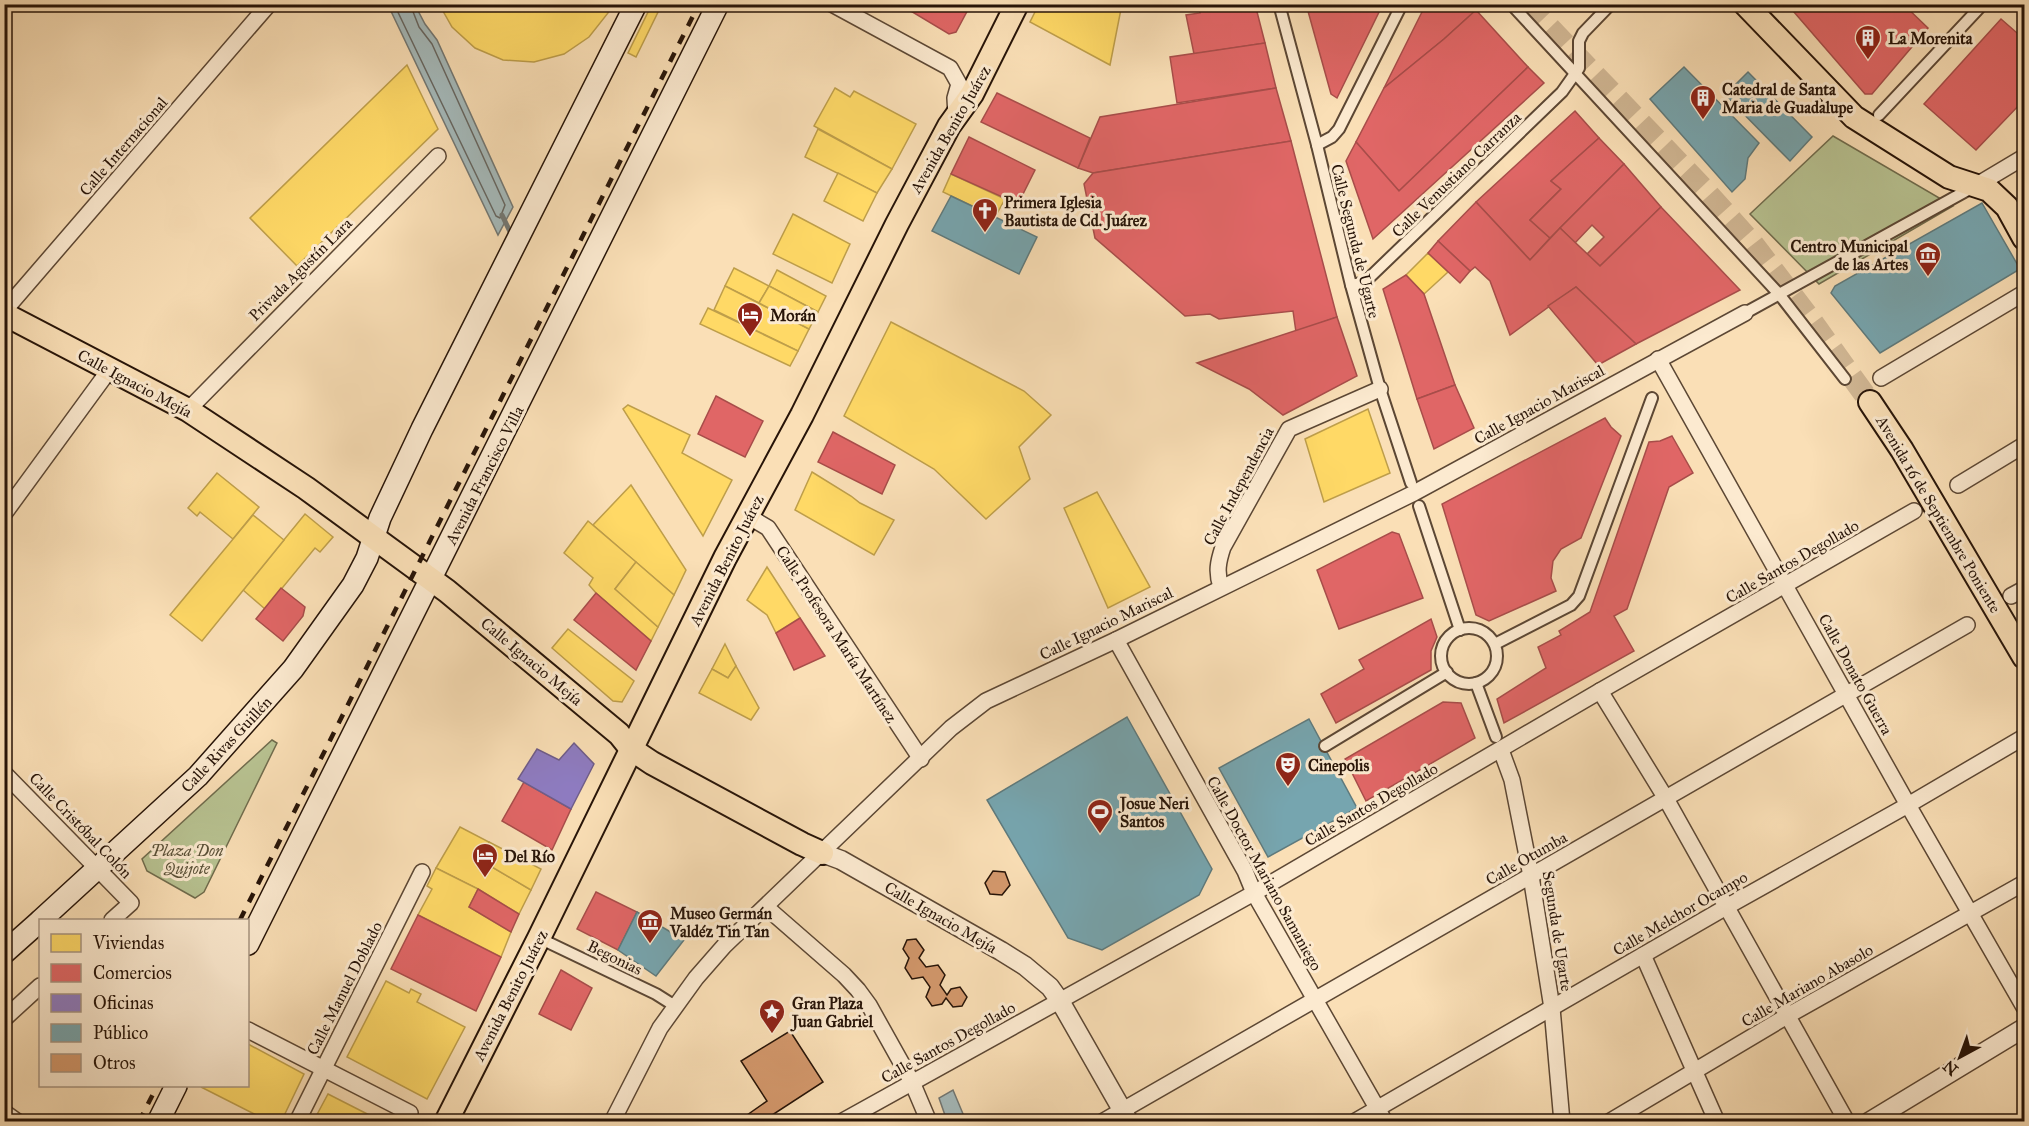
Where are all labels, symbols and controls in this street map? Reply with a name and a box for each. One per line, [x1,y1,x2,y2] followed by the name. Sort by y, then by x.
[1853,23,1883,61] building icon: La Morenita
[1888,29,1974,48] place label: La Morenita
[906,61,996,198] street label: Avenida Benito Juárez
[1722,80,1854,118] place label: Catedral de Santa Maria de Guadalupe
[1688,83,1718,121] building icon: Catedral de Santa Maria de Guadalupe
[75,93,172,200] street label: Calle Internacional
[1388,108,1525,241] street label: Calle Venustiano Carranza
[1326,162,1384,321] street label: Calle Segunda de Ugarte
[1004,193,1147,231] place label: Primera Iglesia Bautista de Cd. Juárez
[970,196,1000,234] church icon: Primera Iglesia Bautista de Cd. Juárez
[245,214,357,326] street label: Privada Agustín Lara
[1791,237,1909,274] place label: Centro Municipal de las Artes
[1913,240,1943,278] museum icon: Centro Municipal de las Artes
[735,300,765,338] hotel icon: Morán
[770,306,816,325] place label: Morán
[74,345,195,423] street label: Calle Ignacio Mejía
[1471,360,1609,449] street label: Calle Ignacio Mariscal
[441,402,528,549] street label: Avenida Francisco Villa
[1872,411,2005,617] street label: Avenida 16 de Septiembre Poniente
[1199,424,1278,549] street label: Calle Independencia
[685,491,769,630] street label: Avenida Benito Juárez
[1722,516,1863,608] street label: Calle Santos Degollado
[772,542,901,727] street label: Calle Profesora María Martínez
[1036,583,1177,665] street label: Calle Ignacio Mariscal
[1814,610,1897,738] street label: Calle Donato Guerra
[476,613,586,710] street label: Calle Ignacio Mejía
[177,692,276,796] street label: Calle Rivas Guillén
[1273,750,1303,788] theatre icon: Cinepolis
[1308,756,1369,776] place label: Cinepolis
[1301,759,1442,851] street label: Calle Santos Degollado
[25,768,136,882] street label: Calle Cristóbal Colón
[1202,773,1326,974] street label: Calle Doctor Mariano Samaniego
[1118,794,1190,831] place label: Josue Neri Santos
[1085,797,1115,835] sports icon: Josue Neri Santos
[1482,827,1570,889] street label: Calle Otumba
[151,841,224,879] park label: Plaza Don Quijote
[470,841,500,879] hotel icon: Del Río
[504,847,555,866] place label: Del Río
[1610,867,1751,960] street label: Calle Melchor Ocampo
[1538,869,1576,993] street label: Segunda de Ugarte
[881,878,1001,958] street label: Calle Ignacio Mejía
[669,904,773,941] place label: Museo Germán Valdéz Tin Tan
[635,907,665,945] museum icon: Museo Germán Valdéz Tin Tan
[303,918,386,1058] street label: Calle Manuel Doblado
[39,919,249,1087] legend
[469,926,553,1065] street label: Avenida Benito Juárez
[92,932,164,954] text: Viviendas
[584,936,645,980] street label: Begonias
[1738,940,1876,1031] street label: Calle Mariano Abasolo
[93,962,172,984] text: Comercios
[93,992,154,1014] text: Oficinas
[790,994,874,1032] place label: Gran Plaza Juan Gabriel
[757,997,787,1035] place icon: Gran Plaza Juan Gabriel
[878,998,1019,1088] street label: Calle Santos Degollado
[93,1022,148,1044] text: Público
[1930,1027,1990,1087] north arrow
[93,1052,136,1074] text: Otros
[1939,1056,1962,1080] text: N

